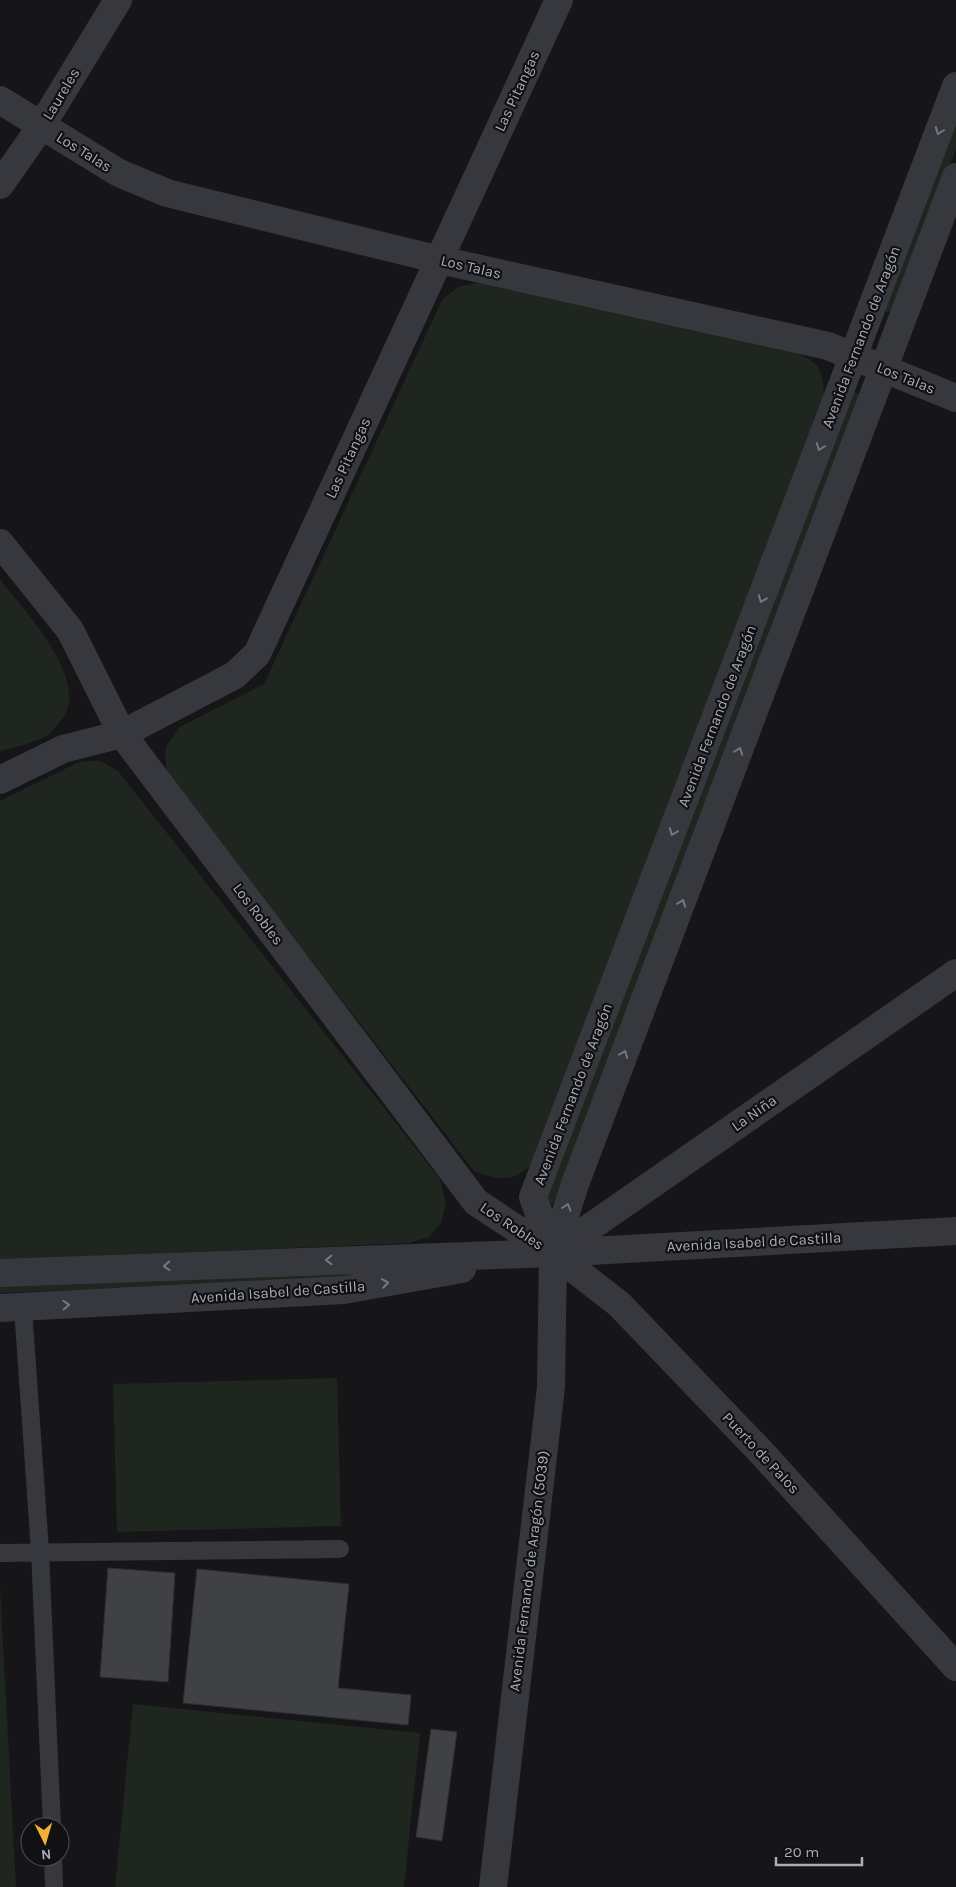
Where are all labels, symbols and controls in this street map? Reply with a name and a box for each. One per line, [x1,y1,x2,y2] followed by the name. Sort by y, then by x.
[490,48,544,134] street label: Las Pitangas
[39,65,83,123] street label: Laureles
[935,126,945,135] one-way arrow
[53,128,115,176] street label: Los Talas
[818,243,904,431] street label: Avenida Fernando de Aragón
[439,251,503,283] street label: Los Talas
[874,358,938,398] street label: Los Talas
[321,415,375,501] street label: Las Pitangas
[816,442,826,451] one-way arrow
[758,594,768,603] one-way arrow
[674,622,760,810] street label: Avenida Fernando de Aragón
[733,747,743,755] one-way arrow
[669,828,679,836] one-way arrow
[229,880,287,948] street label: Los Robles
[676,899,686,907] one-way arrow
[530,1000,616,1188] street label: Avenida Fernando de Aragón
[618,1051,628,1059] one-way arrow
[728,1091,780,1135] street label: La Niña
[477,1198,547,1254] street label: Los Robles
[562,1203,572,1211] one-way arrow
[666,1228,842,1256] street label: Avenida Isabel de Castilla
[325,1255,332,1265] one-way arrow
[162,1261,170,1272] one-way arrow
[190,1277,366,1307] street label: Avenida Isabel de Castilla
[381,1278,389,1288] one-way arrow
[62,1300,70,1311] one-way arrow
[719,1409,803,1497] street label: Puerto de Palos
[505,1449,553,1693] street label: Avenida Fernando de Aragón (5039)
[20,1817,70,1867] north arrow
[776,1834,862,1866] scale bar
[784,1843,819,1861] text: 20 m
[40,1846,52,1863] text: N

